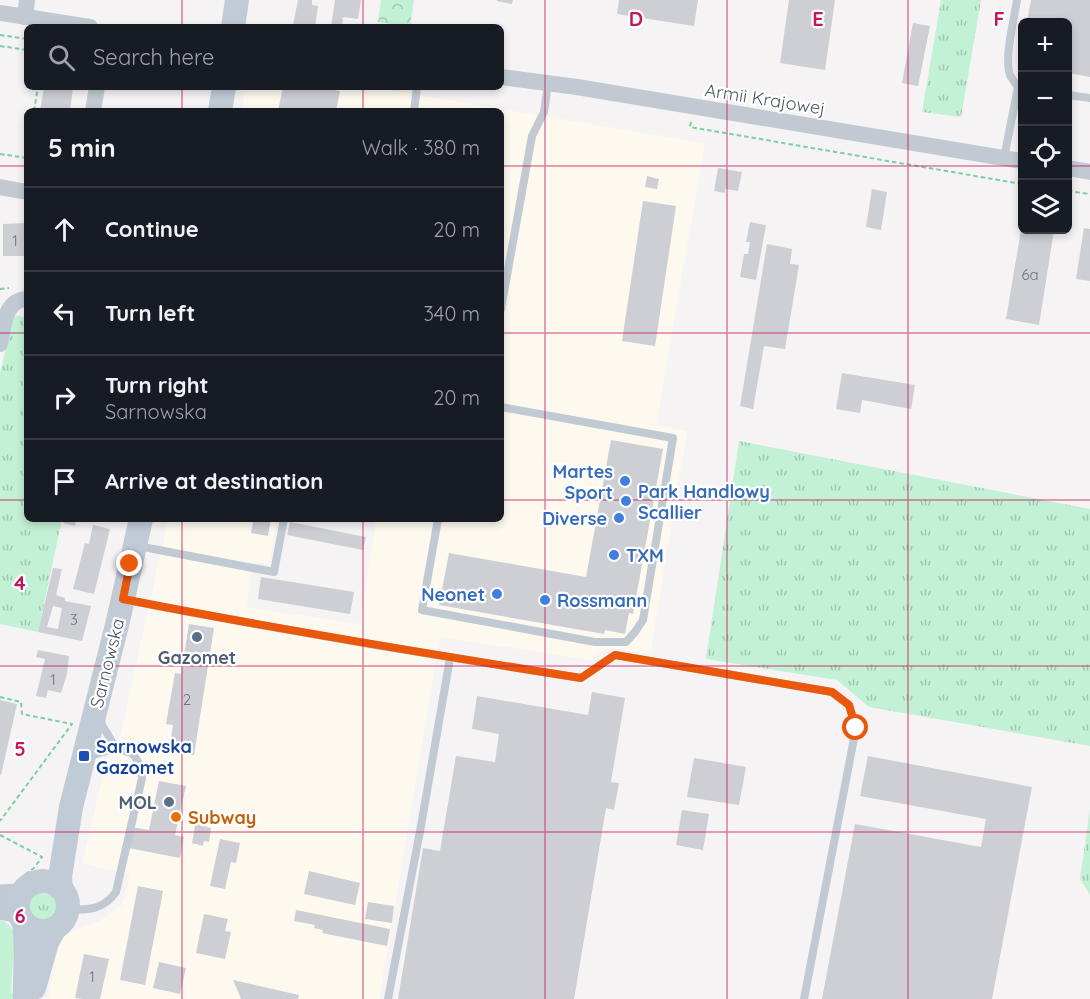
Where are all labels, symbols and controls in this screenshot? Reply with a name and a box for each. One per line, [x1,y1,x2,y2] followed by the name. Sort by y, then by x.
[629,6,643,31] text: D
[812,6,824,31] text: E
[993,6,1005,31] text: F
[1018,18,1072,234] map controls
[1018,18,1072,72] button: +
[24,24,504,90] search box
[45,41,78,74] icon: search
[93,43,214,71] text: Search here
[1018,72,1072,126] button: −
[703,78,827,120] street label: Armii Krajowej
[1018,126,1072,180] button: locate
[48,131,116,164] text: 5 min
[362,135,480,160] text: Walk · 380 m
[1018,180,1072,234] button: layers
[48,213,81,246] icon: ahead
[105,215,199,243] text: Continue
[433,217,480,242] text: 20 m
[12,231,18,250] house number: 1
[1021,265,1039,284] house number: 6a
[48,297,81,330] icon: left
[105,299,195,327] text: Turn left
[423,301,480,326] text: 340 m
[105,371,209,399] text: Turn right
[48,381,81,414] icon: right
[433,385,480,410] text: 20 m
[105,399,207,424] text: Sarnowska
[553,460,613,504] place label: Martes Sport
[48,465,81,498] icon: arrive
[105,467,323,495] text: Arrive at destination
[618,474,632,488] marker: Martes Sport
[638,480,770,524] place label: Park Handlowy Scallier
[619,494,633,508] marker: Park Handlowy Scallier
[542,507,607,530] place label: Diverse
[612,511,626,525] marker: Diverse
[626,544,664,567] place label: TXM
[607,548,621,562] marker: TXM
[116,550,142,576] route end
[14,570,26,595] text: 4
[421,583,485,606] place label: Neonet
[490,587,504,601] marker: Neonet
[557,589,647,612] place label: Rossmann
[538,593,552,607] marker: Rossmann
[70,610,78,629] house number: 3
[85,616,129,710] street label: Sarnowska
[190,630,204,644] marker: Gazomet
[158,646,236,669] place label: Gazomet
[50,670,56,689] house number: 1
[183,690,191,709] house number: 2
[842,714,868,740] route start
[96,735,192,779] place label: Sarnowska Gazomet
[14,736,26,761] text: 5
[77,749,91,763] marker: Sarnowska Gazomet
[118,791,157,814] place label: MOL
[162,795,176,809] marker: MOL
[188,806,256,829] place label: Subway
[169,810,183,824] marker: Subway
[14,903,26,928] text: 6
[89,967,95,986] house number: 1

